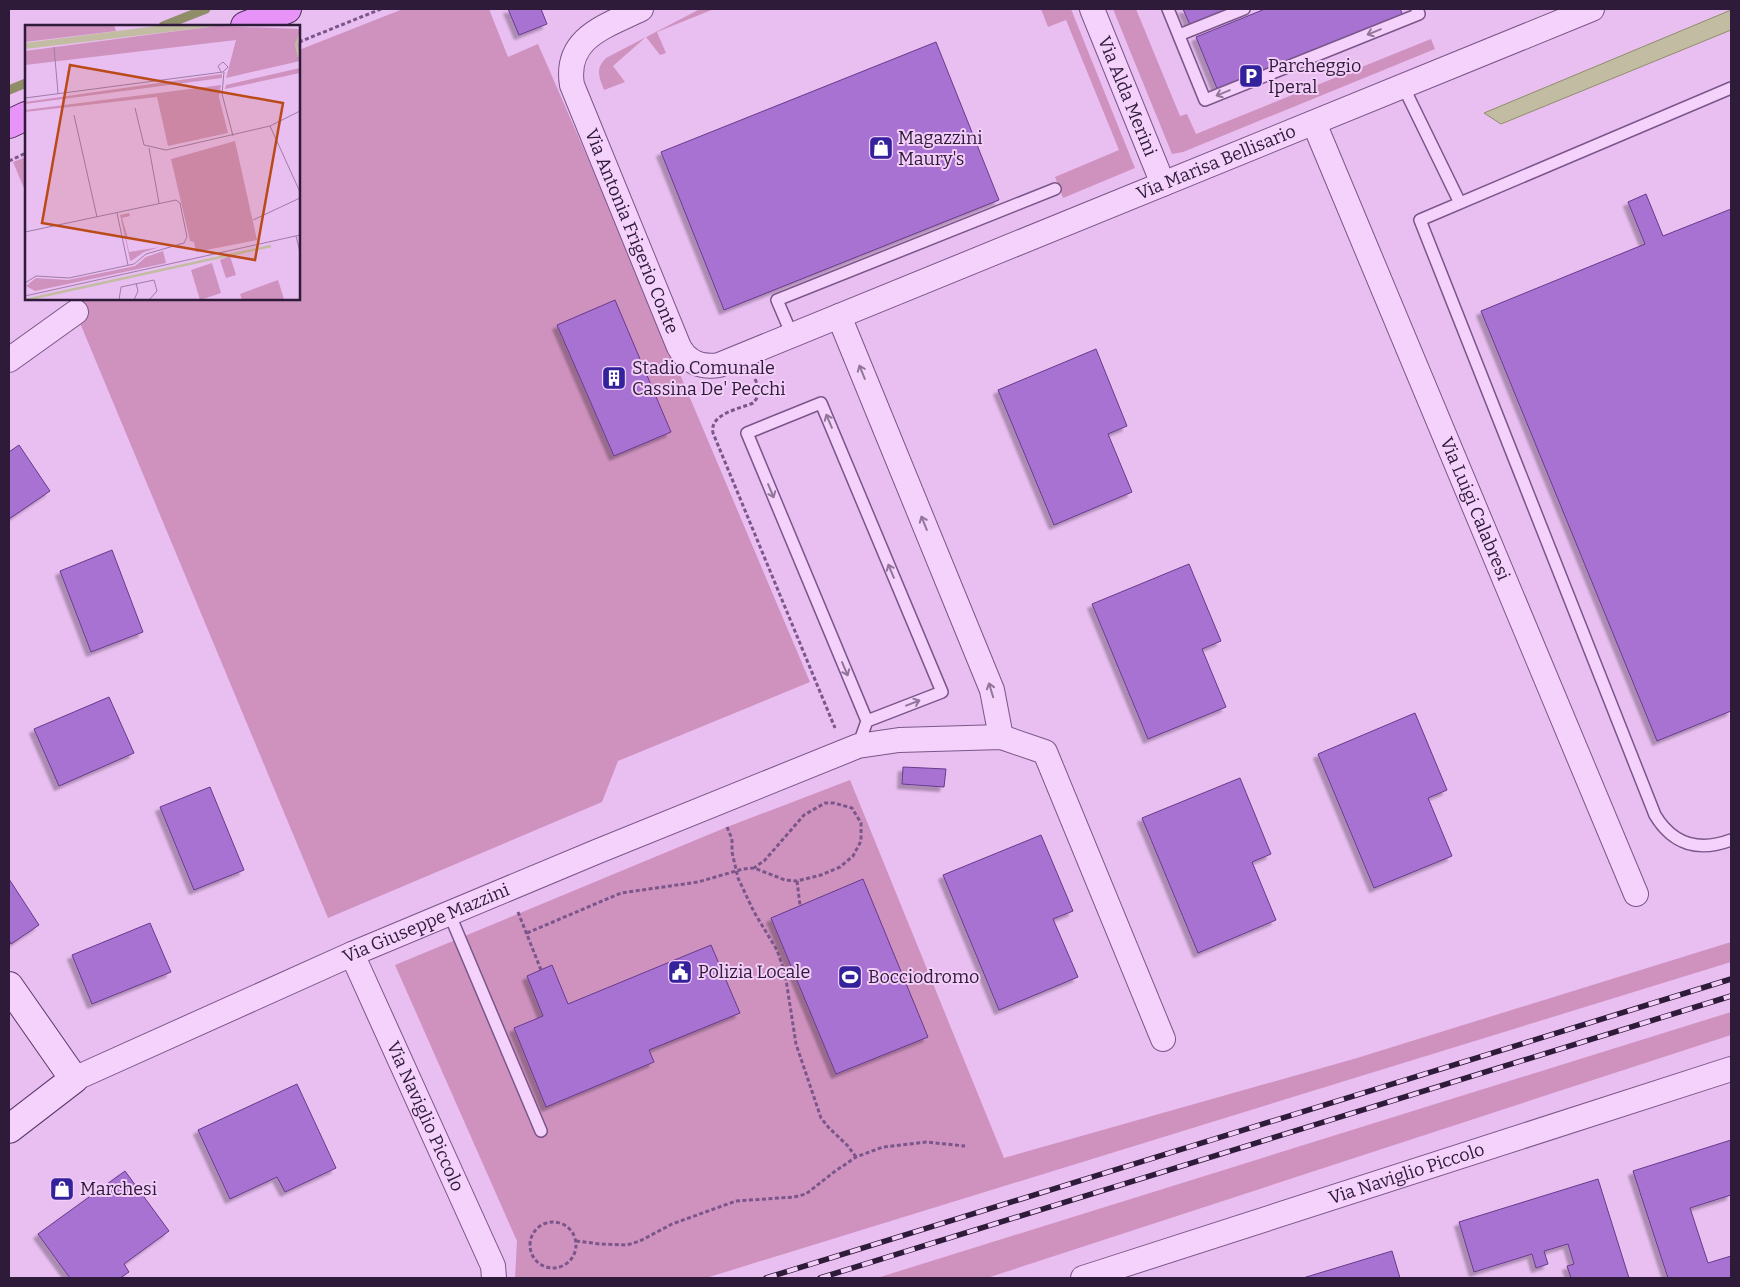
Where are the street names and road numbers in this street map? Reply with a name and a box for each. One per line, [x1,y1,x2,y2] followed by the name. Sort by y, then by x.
[1093,33,1161,159] street label: Via Alda Merini
[1133,120,1299,205] street label: Via Marisa Bellisario
[580,126,683,337] street label: Via Antonia Frigerio Conte
[1435,434,1515,584] street label: Via Luigi Calabresi
[339,878,513,968] street label: Via Giuseppe Mazzini
[382,1038,469,1195] street label: Via Naviglio Piccolo
[1326,1138,1487,1209] street label: Via Naviglio Piccolo

